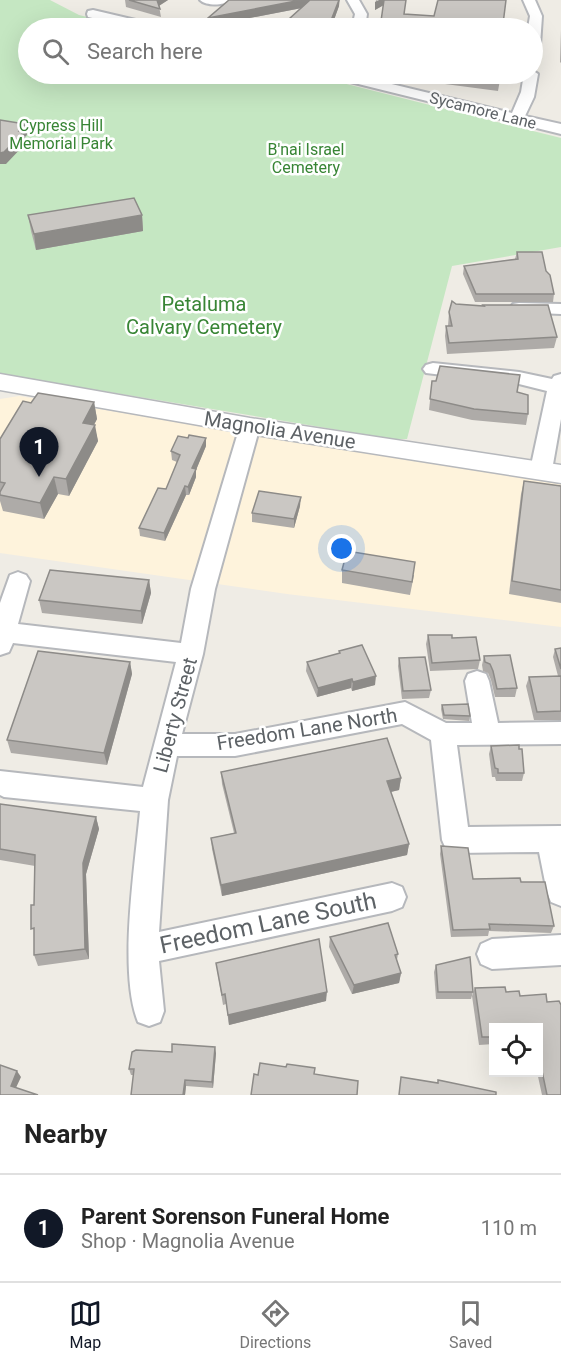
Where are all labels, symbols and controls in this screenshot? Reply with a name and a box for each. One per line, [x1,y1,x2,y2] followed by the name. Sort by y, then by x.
[18,18,543,84] search box
[39,35,72,68] icon: search
[87,39,203,64] text: Search here
[427,88,538,133] street label: Sycamore Lane
[9,116,114,153] park label: Cypress Hill Memorial Park
[268,140,344,177] park label: B'nai Israel Cemetery
[126,292,282,339] park label: Petaluma Calvary Cemetery
[203,406,357,454] street label: Magnolia Avenue
[20,428,58,477] pin: 1
[327,534,356,563] your location
[148,655,202,775] street label: Liberty Street
[215,703,399,755] street label: Freedom Lane North
[157,886,379,960] street label: Freedom Lane South
[489,1023,543,1077] map controls
[489,1023,543,1077] button: locate
[24,1119,107,1149] text: Nearby
[81,1204,389,1229] text: Parent Sorenson Funeral Home
[38,1216,49,1240] text: 1
[481,1216,537,1240] text: 110 m
[81,1229,295,1253] text: Shop · Magnolia Avenue
[69,1297,102,1352] tab: Map
[239,1297,311,1352] tab: Directions
[449,1297,492,1352] tab: Saved

